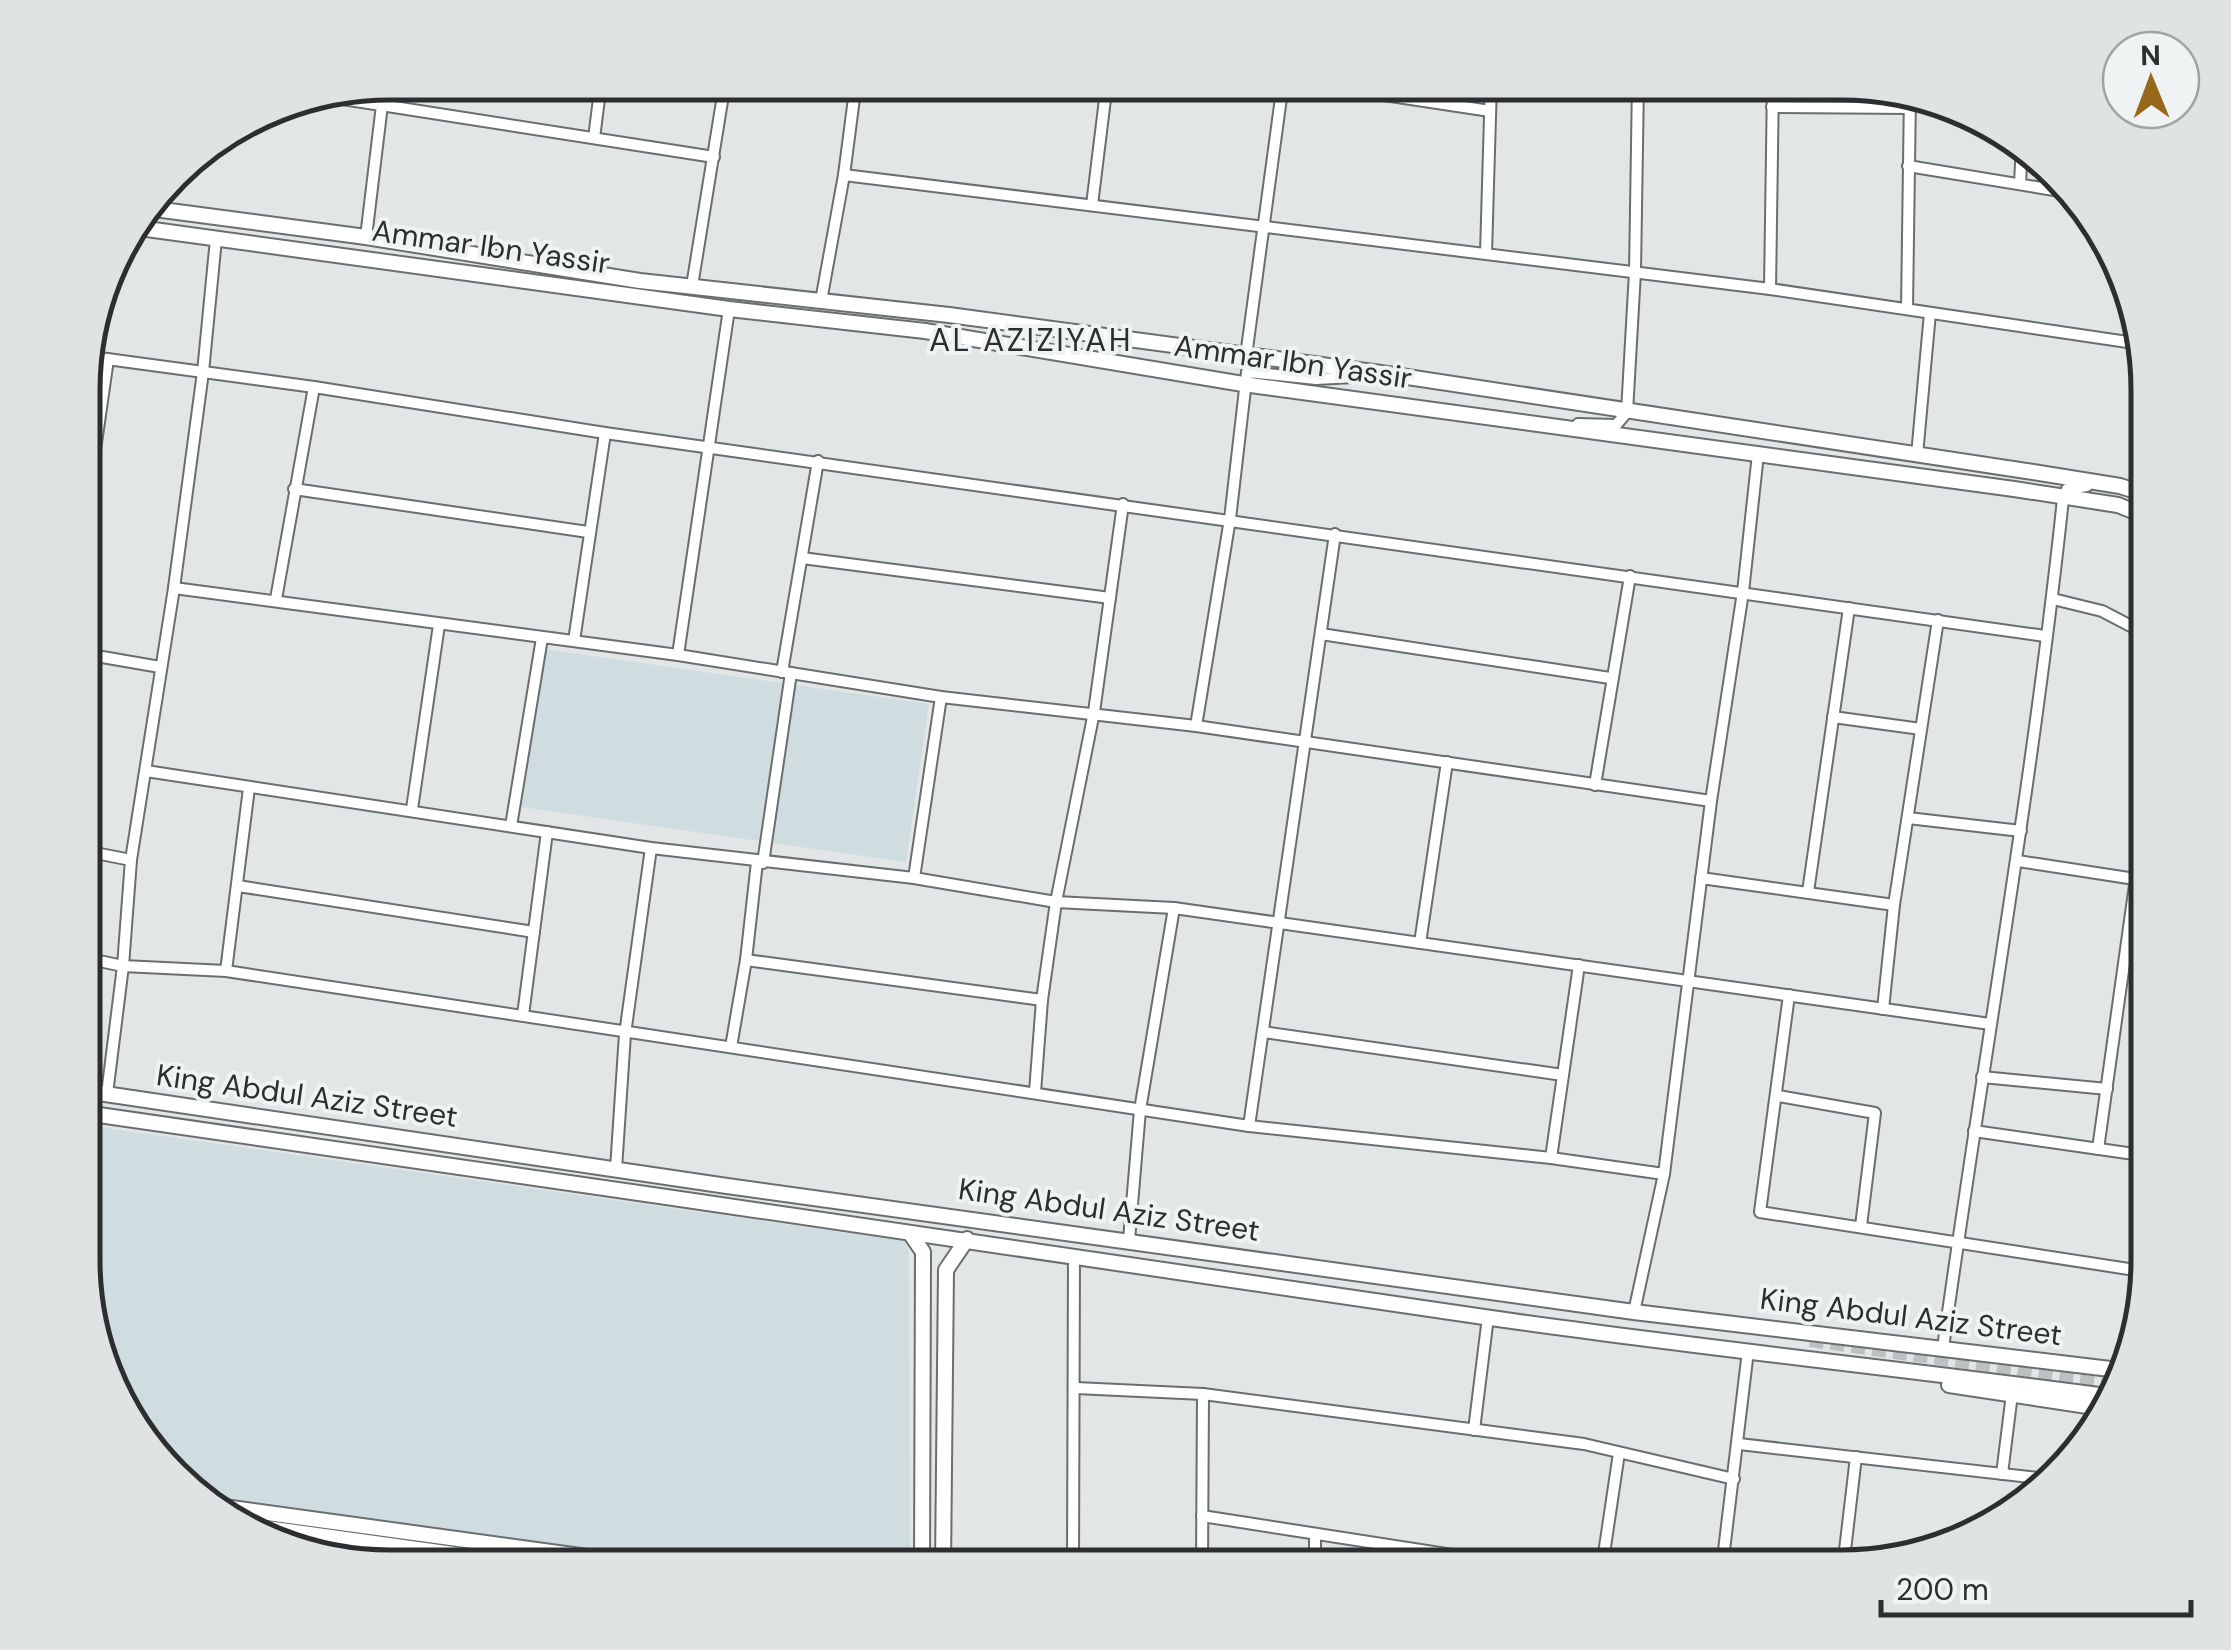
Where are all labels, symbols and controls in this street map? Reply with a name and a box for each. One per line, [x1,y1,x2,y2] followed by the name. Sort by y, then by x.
[2101,30,2201,130] north arrow
[2140,37,2161,74] text: N
[370,211,612,282] street label: Ammar Ibn Yassir
[929,319,1133,361] district label: AL AZIZIYAH
[1172,326,1414,397] street label: Ammar Ibn Yassir
[154,1055,460,1136] street label: King Abdul Aziz Street
[956,1169,1262,1250] street label: King Abdul Aziz Street
[1758,1279,2064,1354] street label: King Abdul Aziz Street
[1881,1555,2191,1617] scale bar
[1896,1570,1989,1609] text: 200 m

